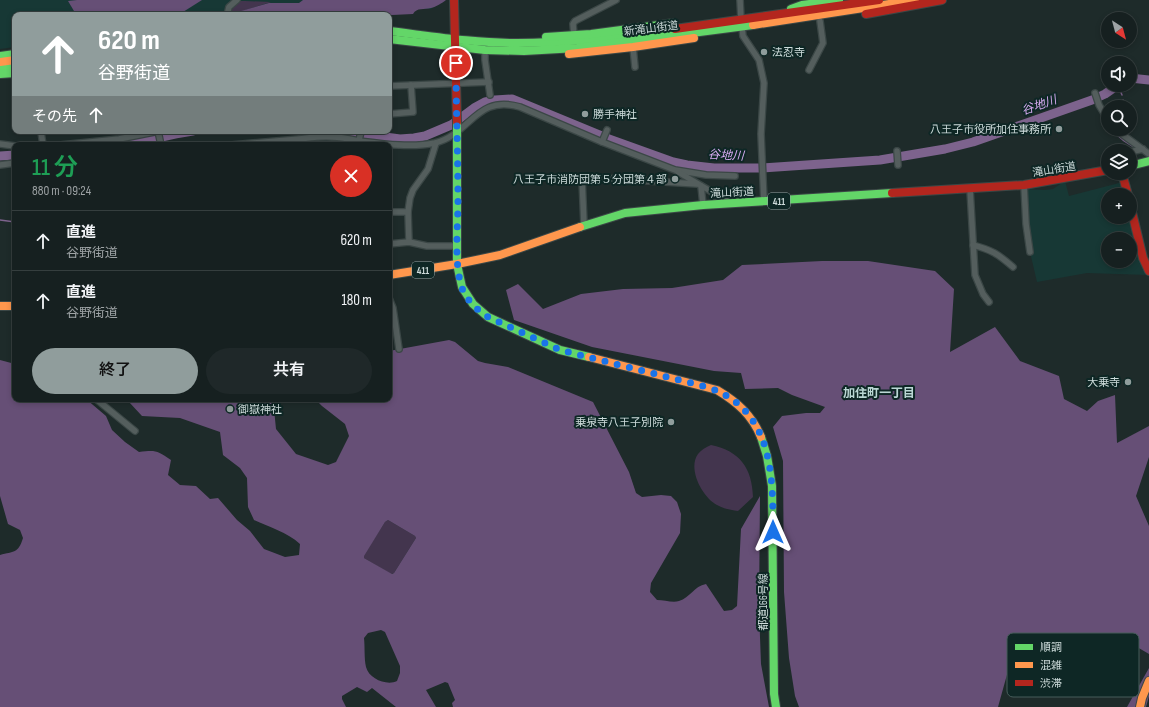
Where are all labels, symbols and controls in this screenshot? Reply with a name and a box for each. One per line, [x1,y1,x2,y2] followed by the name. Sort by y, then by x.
[1101,12,1137,48] north arrow
[1101,12,1137,268] map controls
[623,19,679,38] street label: 新滝山街道
[98,24,160,57] text: 620 m
[32,28,84,80] icon: ahead
[439,46,473,80] pin
[772,46,805,59] place label: 法忍寺
[759,47,769,57] marker: 法忍寺
[445,52,467,74] icon: arrive
[1101,56,1137,92] button: sound
[98,63,170,84] text: 谷野街道
[1020,92,1061,118] water label: 谷地川
[1101,100,1137,136] button: search
[85,104,107,126] icon: ahead
[32,107,77,126] text: その先
[593,108,637,121] place label: 勝手神社
[580,109,590,119] marker: 勝手神社
[930,123,1052,136] place label: 八王子市役所加住事務所
[1054,124,1064,134] marker: 八王子市役所加住事務所
[1101,144,1137,180] button: layers
[708,147,746,164] water label: 谷地川
[32,153,78,182] text: 11 分
[330,155,372,197] button: close
[1031,160,1077,179] street label: 滝山街道
[513,173,667,186] place label: 八王子市消防団第５分団第４部
[670,174,680,184] marker: 八王子市消防団第５分団第４部
[32,183,91,199] text: 880 m · 09:24
[710,185,754,200] street label: 滝山街道
[1101,188,1137,224] button: +
[768,193,790,209] road number: 411
[66,223,96,242] text: 直進
[32,230,54,252] icon: ahead
[340,231,372,250] text: 620 m
[1101,232,1137,268] button: −
[66,245,118,261] text: 谷野街道
[412,262,434,278] road number: 411
[66,283,96,302] text: 直進
[32,290,54,312] icon: ahead
[341,291,372,310] text: 180 m
[66,305,118,321] text: 谷野街道
[32,348,198,394] button: 終了
[206,348,372,394] button: 共有
[1087,376,1120,389] place label: 大乗寺
[1123,377,1133,387] marker: 大乗寺
[843,386,915,401] district label: 加住町一丁目
[237,403,282,416] place label: 御嶽神社
[225,404,235,414] marker: 御嶽神社
[575,416,663,429] place label: 乗泉寺八王子別院
[666,417,676,427] marker: 乗泉寺八王子別院
[752,511,794,553] position arrow
[757,573,770,631] street label: 都道166号線
[1007,633,1139,697] legend
[1040,641,1062,654] text: 順調
[1040,659,1062,672] text: 混雑
[1040,677,1062,690] text: 渋滞

